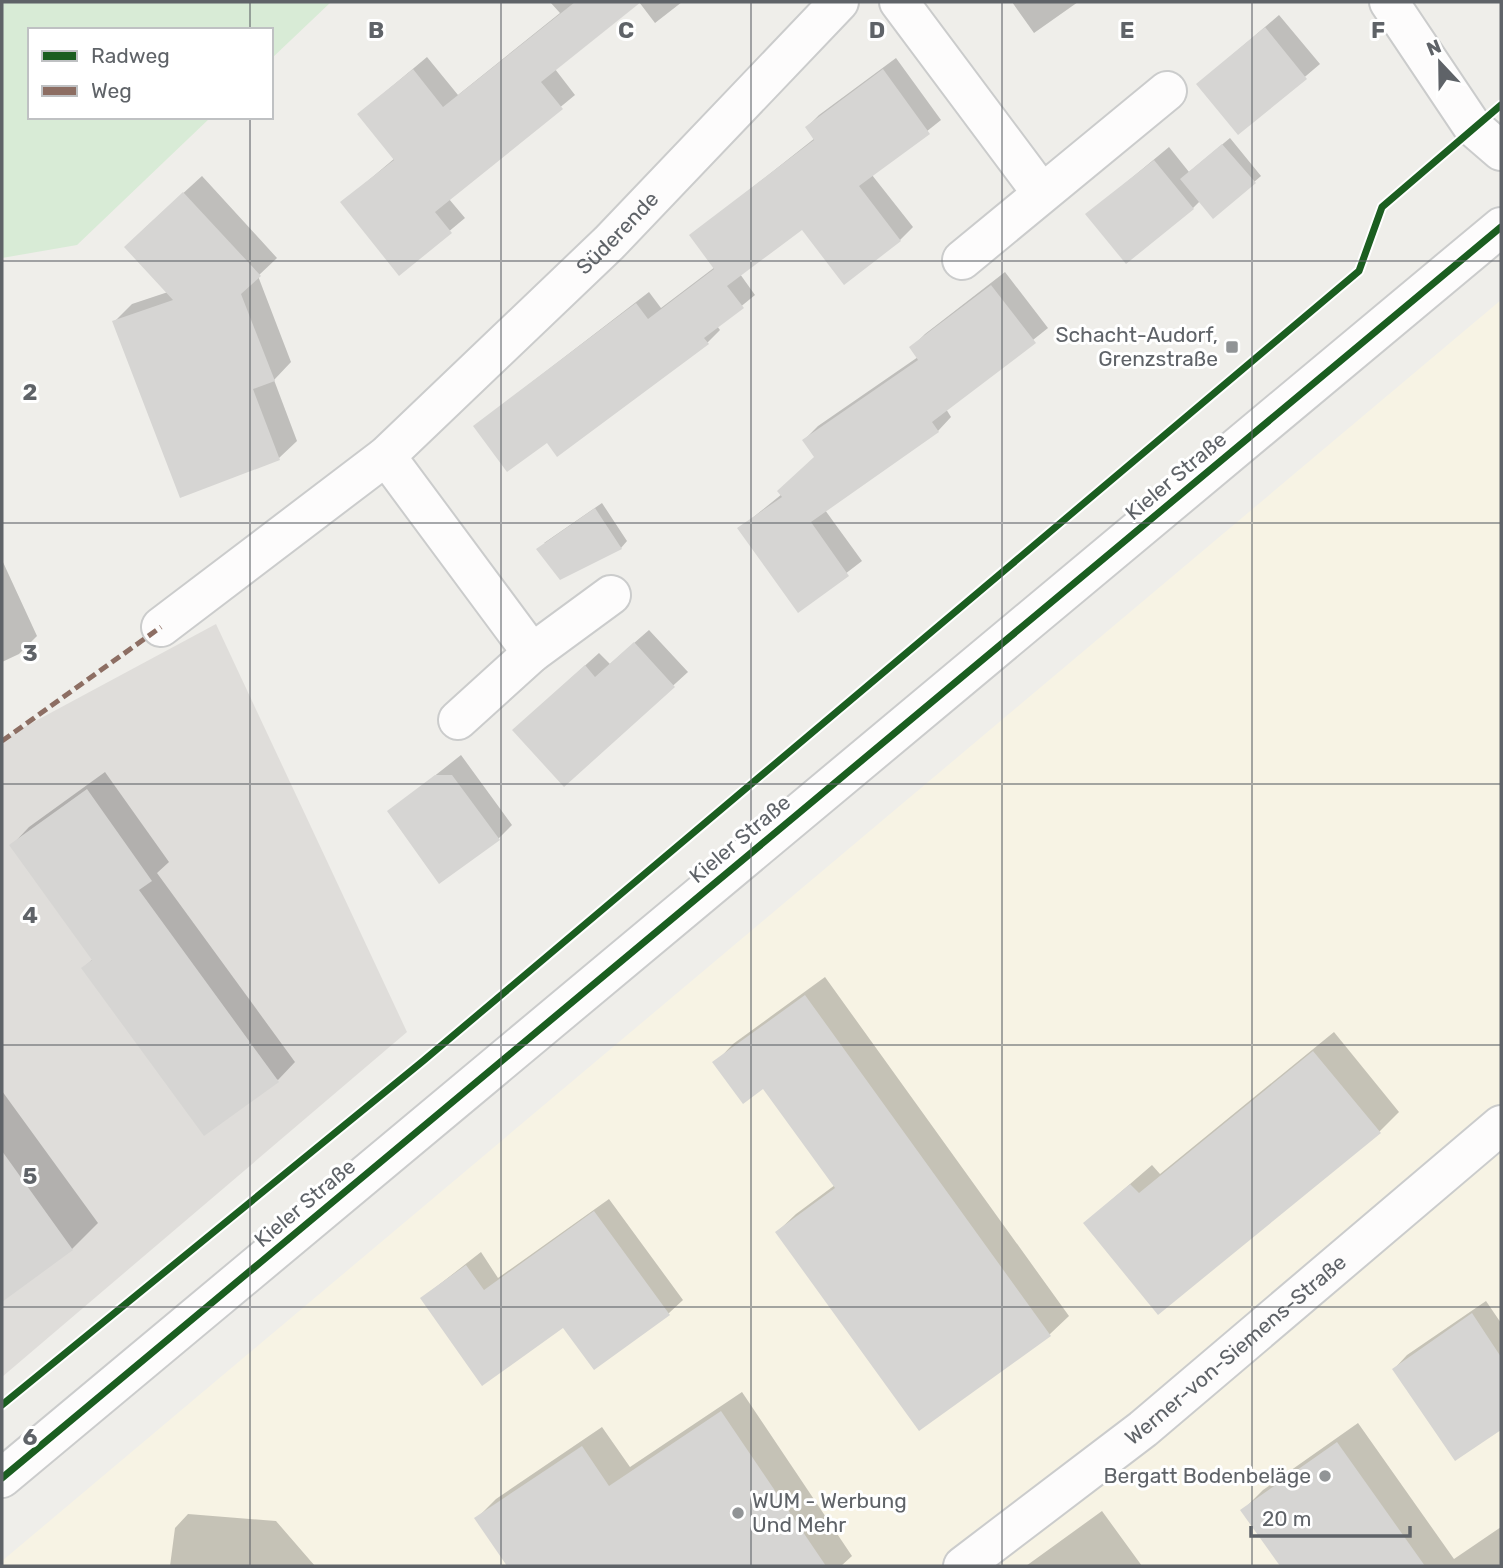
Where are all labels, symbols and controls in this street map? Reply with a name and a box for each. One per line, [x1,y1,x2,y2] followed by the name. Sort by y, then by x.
[368,16,384,44] text: B
[618,16,634,44] text: C
[869,16,885,44] text: D
[1120,16,1134,44] text: E
[1371,16,1385,44] text: F
[28,28,273,119] legend
[1405,28,1475,98] north arrow
[1423,34,1444,61] text: N
[91,43,170,68] text: Radweg
[91,78,132,103] text: Weg
[571,186,663,279] street label: Süderende
[1055,322,1218,371] place label: Schacht-Audorf, Grenzstraße
[1224,339,1240,355] marker: Schacht-Audorf, Grenzstraße
[23,378,37,406] text: 2
[1120,426,1231,525] street label: Kieler Straße
[22,639,38,667] text: 3
[684,789,795,888] street label: Kieler Straße
[22,901,38,929] text: 4
[249,1153,360,1252] street label: Kieler Straße
[23,1162,38,1190] text: 5
[1120,1249,1351,1450] street label: Werner-von-Siemens-Straße
[23,1423,38,1451] text: 6
[1104,1463,1311,1488] place label: Bergatt Bodenbeläge
[1317,1468,1333,1484] marker: Bergatt Bodenbeläge
[752,1488,907,1537] place label: WUM - Werbung Und Mehr
[1251,1494,1410,1538] scale bar
[730,1505,746,1521] marker: WUM - Werbung Und Mehr
[1262,1506,1311,1531] text: 20 m

